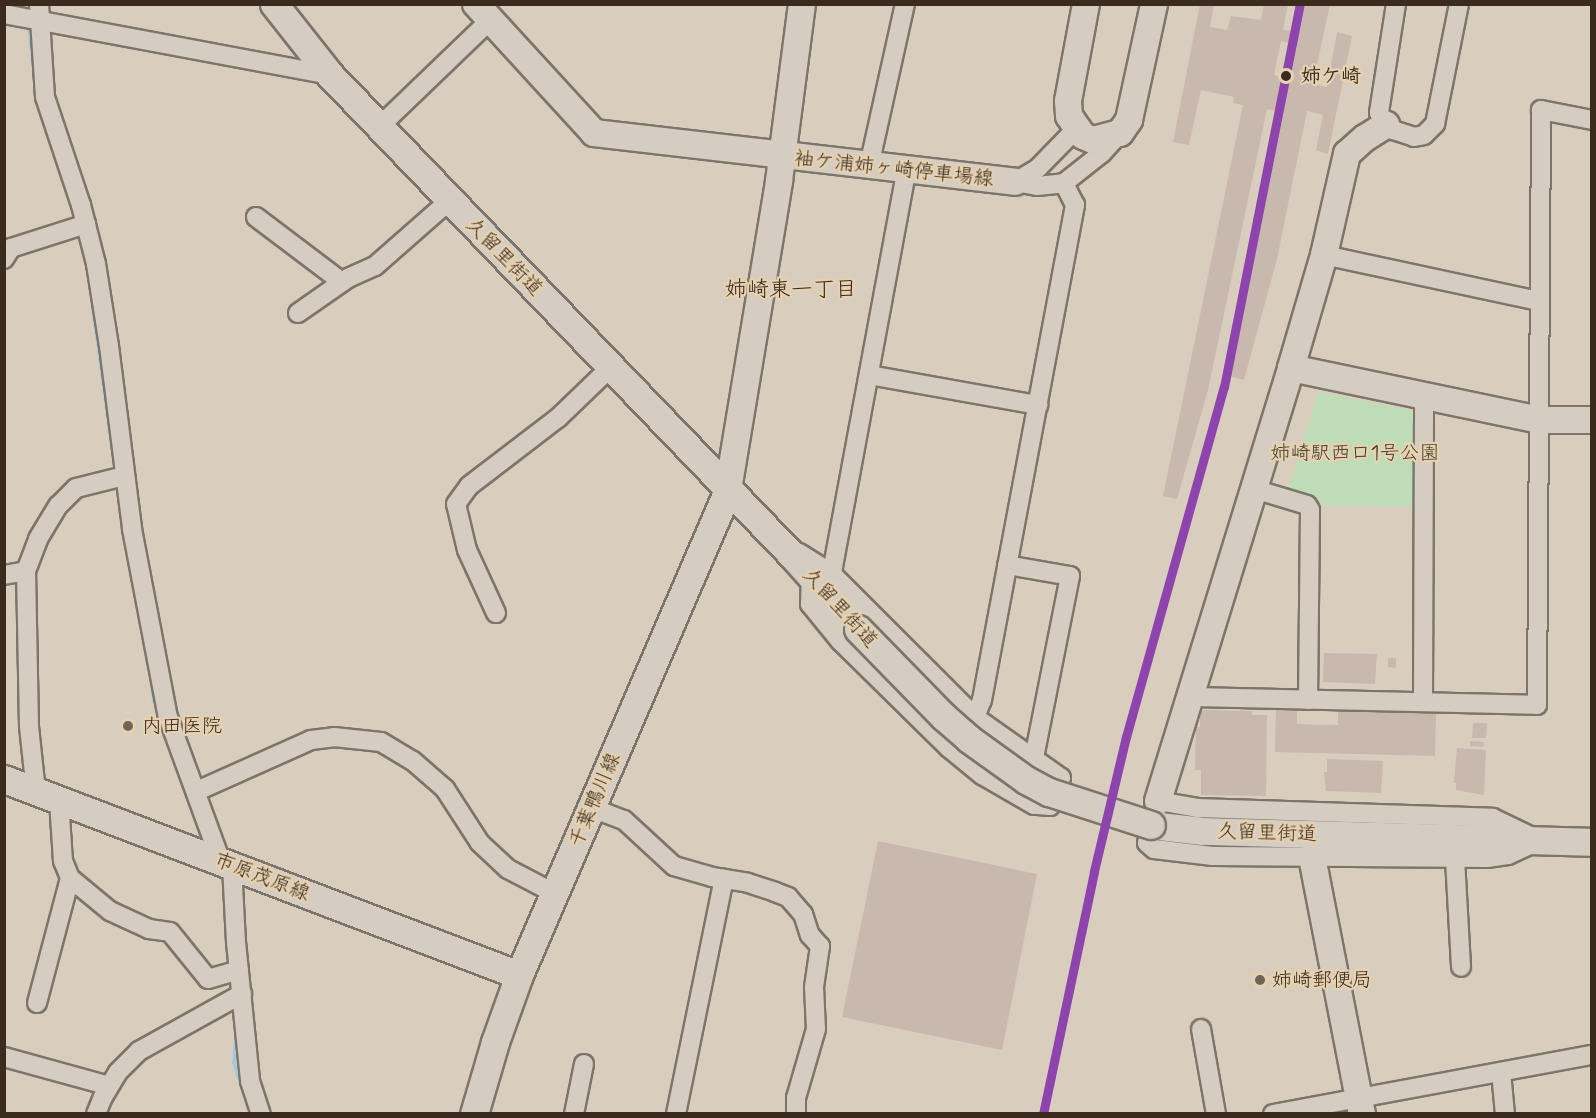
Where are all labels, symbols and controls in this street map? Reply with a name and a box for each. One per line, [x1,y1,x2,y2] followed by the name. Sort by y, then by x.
[1301,64,1361,88] place label: 姉ケ崎
[1276,66,1296,86] marker: 姉ケ崎
[793,147,995,191] street label: 袖ケ浦姉ヶ崎停車場線
[461,213,547,301] street label: 久留里街道
[725,278,857,304] district label: 姉崎東一丁目
[1271,441,1439,465] park label: 姉崎駅西口1号公園
[798,563,882,653] street label: 久留里街道
[142,714,222,738] place label: 内田医院
[119,717,137,735] marker: 内田医院
[564,749,626,851] street label: 千葉鴨川線
[1217,819,1317,847] street label: 久留里街道
[211,848,313,906] street label: 市原茂原線
[1272,968,1372,992] place label: 姉崎郵便局
[1253,973,1267,987] marker: 姉崎郵便局

